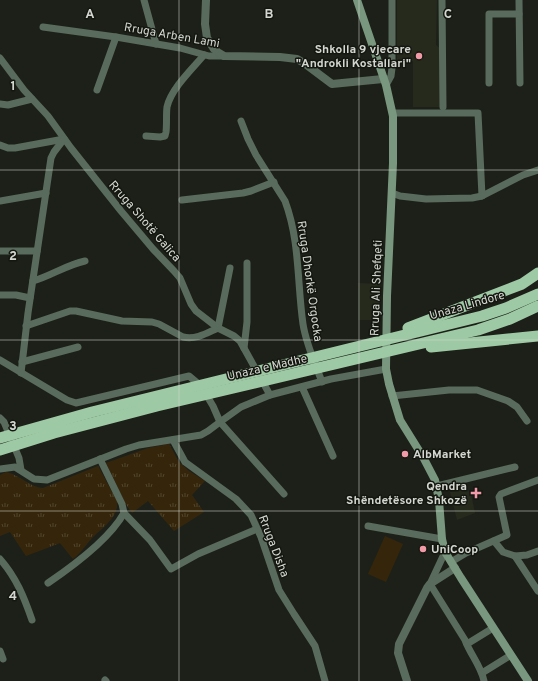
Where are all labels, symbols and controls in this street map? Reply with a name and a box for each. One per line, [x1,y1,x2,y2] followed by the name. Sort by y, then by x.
[85,7,95,23] text: A
[265,7,274,23] text: B
[444,7,452,23] text: C
[123,20,221,52] street label: Rruga Arben Lami
[296,42,411,72] place label: Shkolla 9 vjecare "Androkli Kostallari"
[414,51,424,61] marker: Shkolla 9 vjecare "Androkli Kostallari"
[10,79,16,95] text: 1
[105,178,184,266] street label: Rruga Shotë Galica
[293,220,325,343] street label: Rruga Dhorkë Orgocka
[367,240,387,336] street label: Rruga Ali Shefqeti
[9,249,17,265] text: 2
[428,288,507,324] street label: Unaza Lindore
[226,351,309,385] street label: Unaza e Madhe
[9,419,17,435] text: 3
[413,447,471,463] place label: AlbMarket
[400,449,410,459] marker: AlbMarket
[346,479,467,509] place label: Qendra Shëndetësore Shkozë
[470,487,482,499] marker: Qendra Shëndetësore Shkozë
[254,513,292,580] street label: Rruga Disha
[431,542,478,558] place label: UniCoop
[418,544,428,554] marker: UniCoop
[9,589,17,605] text: 4

